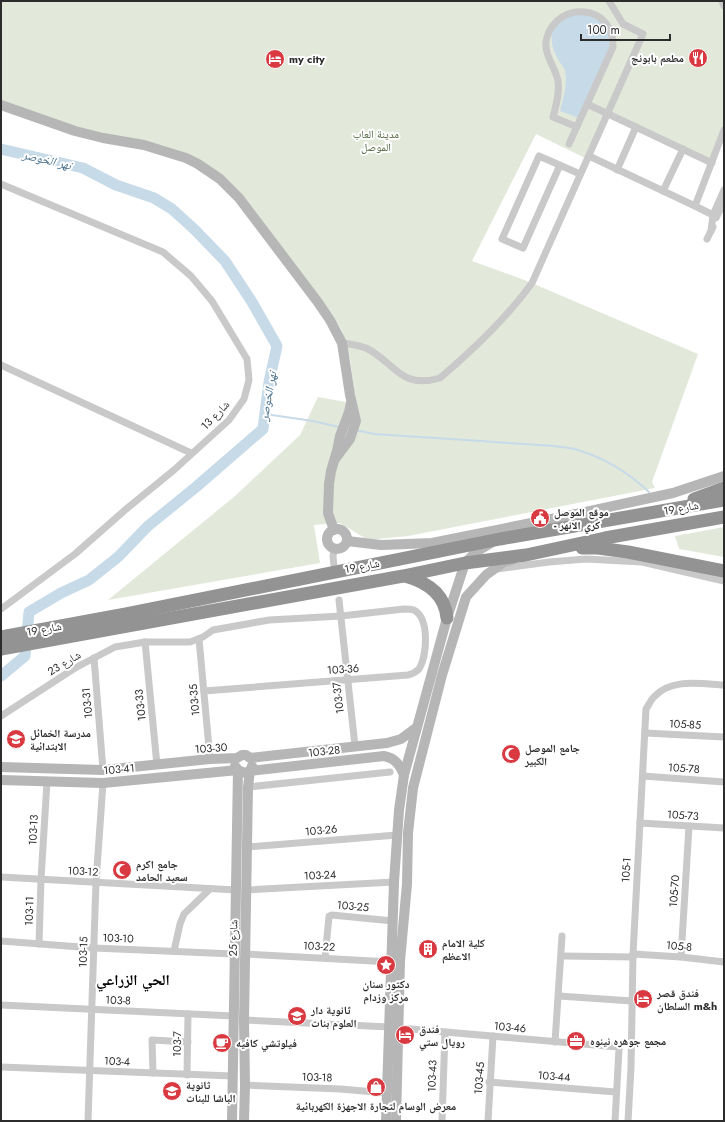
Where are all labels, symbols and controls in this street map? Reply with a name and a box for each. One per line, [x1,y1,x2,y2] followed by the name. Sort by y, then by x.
[581,16,670,42] scale bar
[587,21,620,39] text: 100 m
[687,47,709,69] restaurant icon: مطعم بابونج
[264,48,286,70] hotel icon: my city
[631,50,684,66] place label: مطعم بابونج
[289,51,325,67] place label: my city
[353,126,399,155] park label: مدينة العاب الموصل
[20,145,76,175] water label: نهر الخوصر
[255,368,282,423] water label: نهر الخوصر
[197,397,233,433] street label: شارع 13
[662,497,700,519] street label: شارع 19
[554,504,609,534] place label: موقع الموصل - كري الانهر
[529,507,551,529] public building icon: موقع الموصل - كري الانهر
[343,555,381,577] street label: شارع 19
[25,618,63,640] street label: شارع 19
[44,647,84,679] street label: شارع 23
[326,660,360,678] street label: 103-36
[328,681,348,715] street label: 103-37
[185,683,203,717] street label: 103-35
[78,687,96,719] street label: 103-31
[130,688,150,722] street label: 103-33
[668,715,702,733] street label: 105-85
[30,725,91,754] place label: مدرسة الخمائل الابتدائية
[5,728,27,750] school or university icon: مدرسة الخمائل الابتدائية
[194,739,228,757] street label: 103-30
[524,740,580,769] place label: جامع الموصل الكبير
[307,741,341,761] street label: 103-28
[500,743,522,765] mosque icon: جامع الموصل الكبير
[668,759,700,777] street label: 105-78
[103,760,135,778] street label: 103-41
[667,806,699,824] street label: 105-73
[24,814,42,846] street label: 103-13
[304,821,338,839] street label: 103-26
[136,856,188,885] place label: جامع اكرم سعيد الحامد
[617,857,635,883] street label: 105-1
[111,859,133,881] mosque icon: جامع اكرم سعيد الحامد
[67,862,99,880] street label: 103-12
[303,866,337,884] street label: 103-24
[665,874,683,908] street label: 105-70
[20,896,38,926] street label: 103-11
[336,897,370,915] street label: 103-25
[225,920,241,956] street label: شارع 25
[102,929,134,947] street label: 103-10
[442,935,485,964] place label: كلية الامام الاعظم
[74,936,92,968] street label: 103-15
[302,937,336,955] street label: 103-22
[665,937,693,955] street label: 105-8
[417,938,439,960] building icon: كلية الامام الاعظم
[375,954,397,976] place icon: دكتور سنان مركز وزدام
[96,969,170,992] district label: الحي الزراعي
[362,976,410,1005] place label: دكتور سنان مركز وزدام
[656,985,717,1014] place label: فندق قصر السلطان m&h
[632,988,654,1010] hotel icon: فندق قصر السلطان m&h
[105,992,131,1008] street label: 103-8
[310,1002,357,1031] place label: ثانوية دار العلوم بنات
[286,1005,308,1027] school or university icon: ثانوية دار العلوم بنات
[493,1018,527,1036] street label: 103-46
[419,1021,465,1051] place label: فندق رويال ستي
[394,1024,416,1046] hotel icon: فندق رويال ستي
[565,1030,587,1052] office icon: مجمع جوهره نينوه
[169,1031,185,1057] street label: 103-7
[211,1032,233,1054] cafe icon: فيلوتشي كافيه
[590,1033,666,1049] place label: مجمع جوهره نينوه
[236,1035,297,1052] place label: فيلوتشي كافيه
[104,1053,131,1069] street label: 103-4
[423,1060,441,1092] street label: 103-43
[470,1061,488,1095] street label: 103-45
[537,1067,571,1085] street label: 103-44
[301,1068,333,1086] street label: 103-18
[365,1076,387,1098] shop icon: معرض الوسام لتجارة الاجهزة الكهربائية
[186,1077,236,1106] place label: ثانوية الباشا للبنات
[161,1080,183,1102] school or university icon: ثانوية الباشا للبنات
[296,1098,456,1114] place label: معرض الوسام لتجارة الاجهزة الكهربائية

